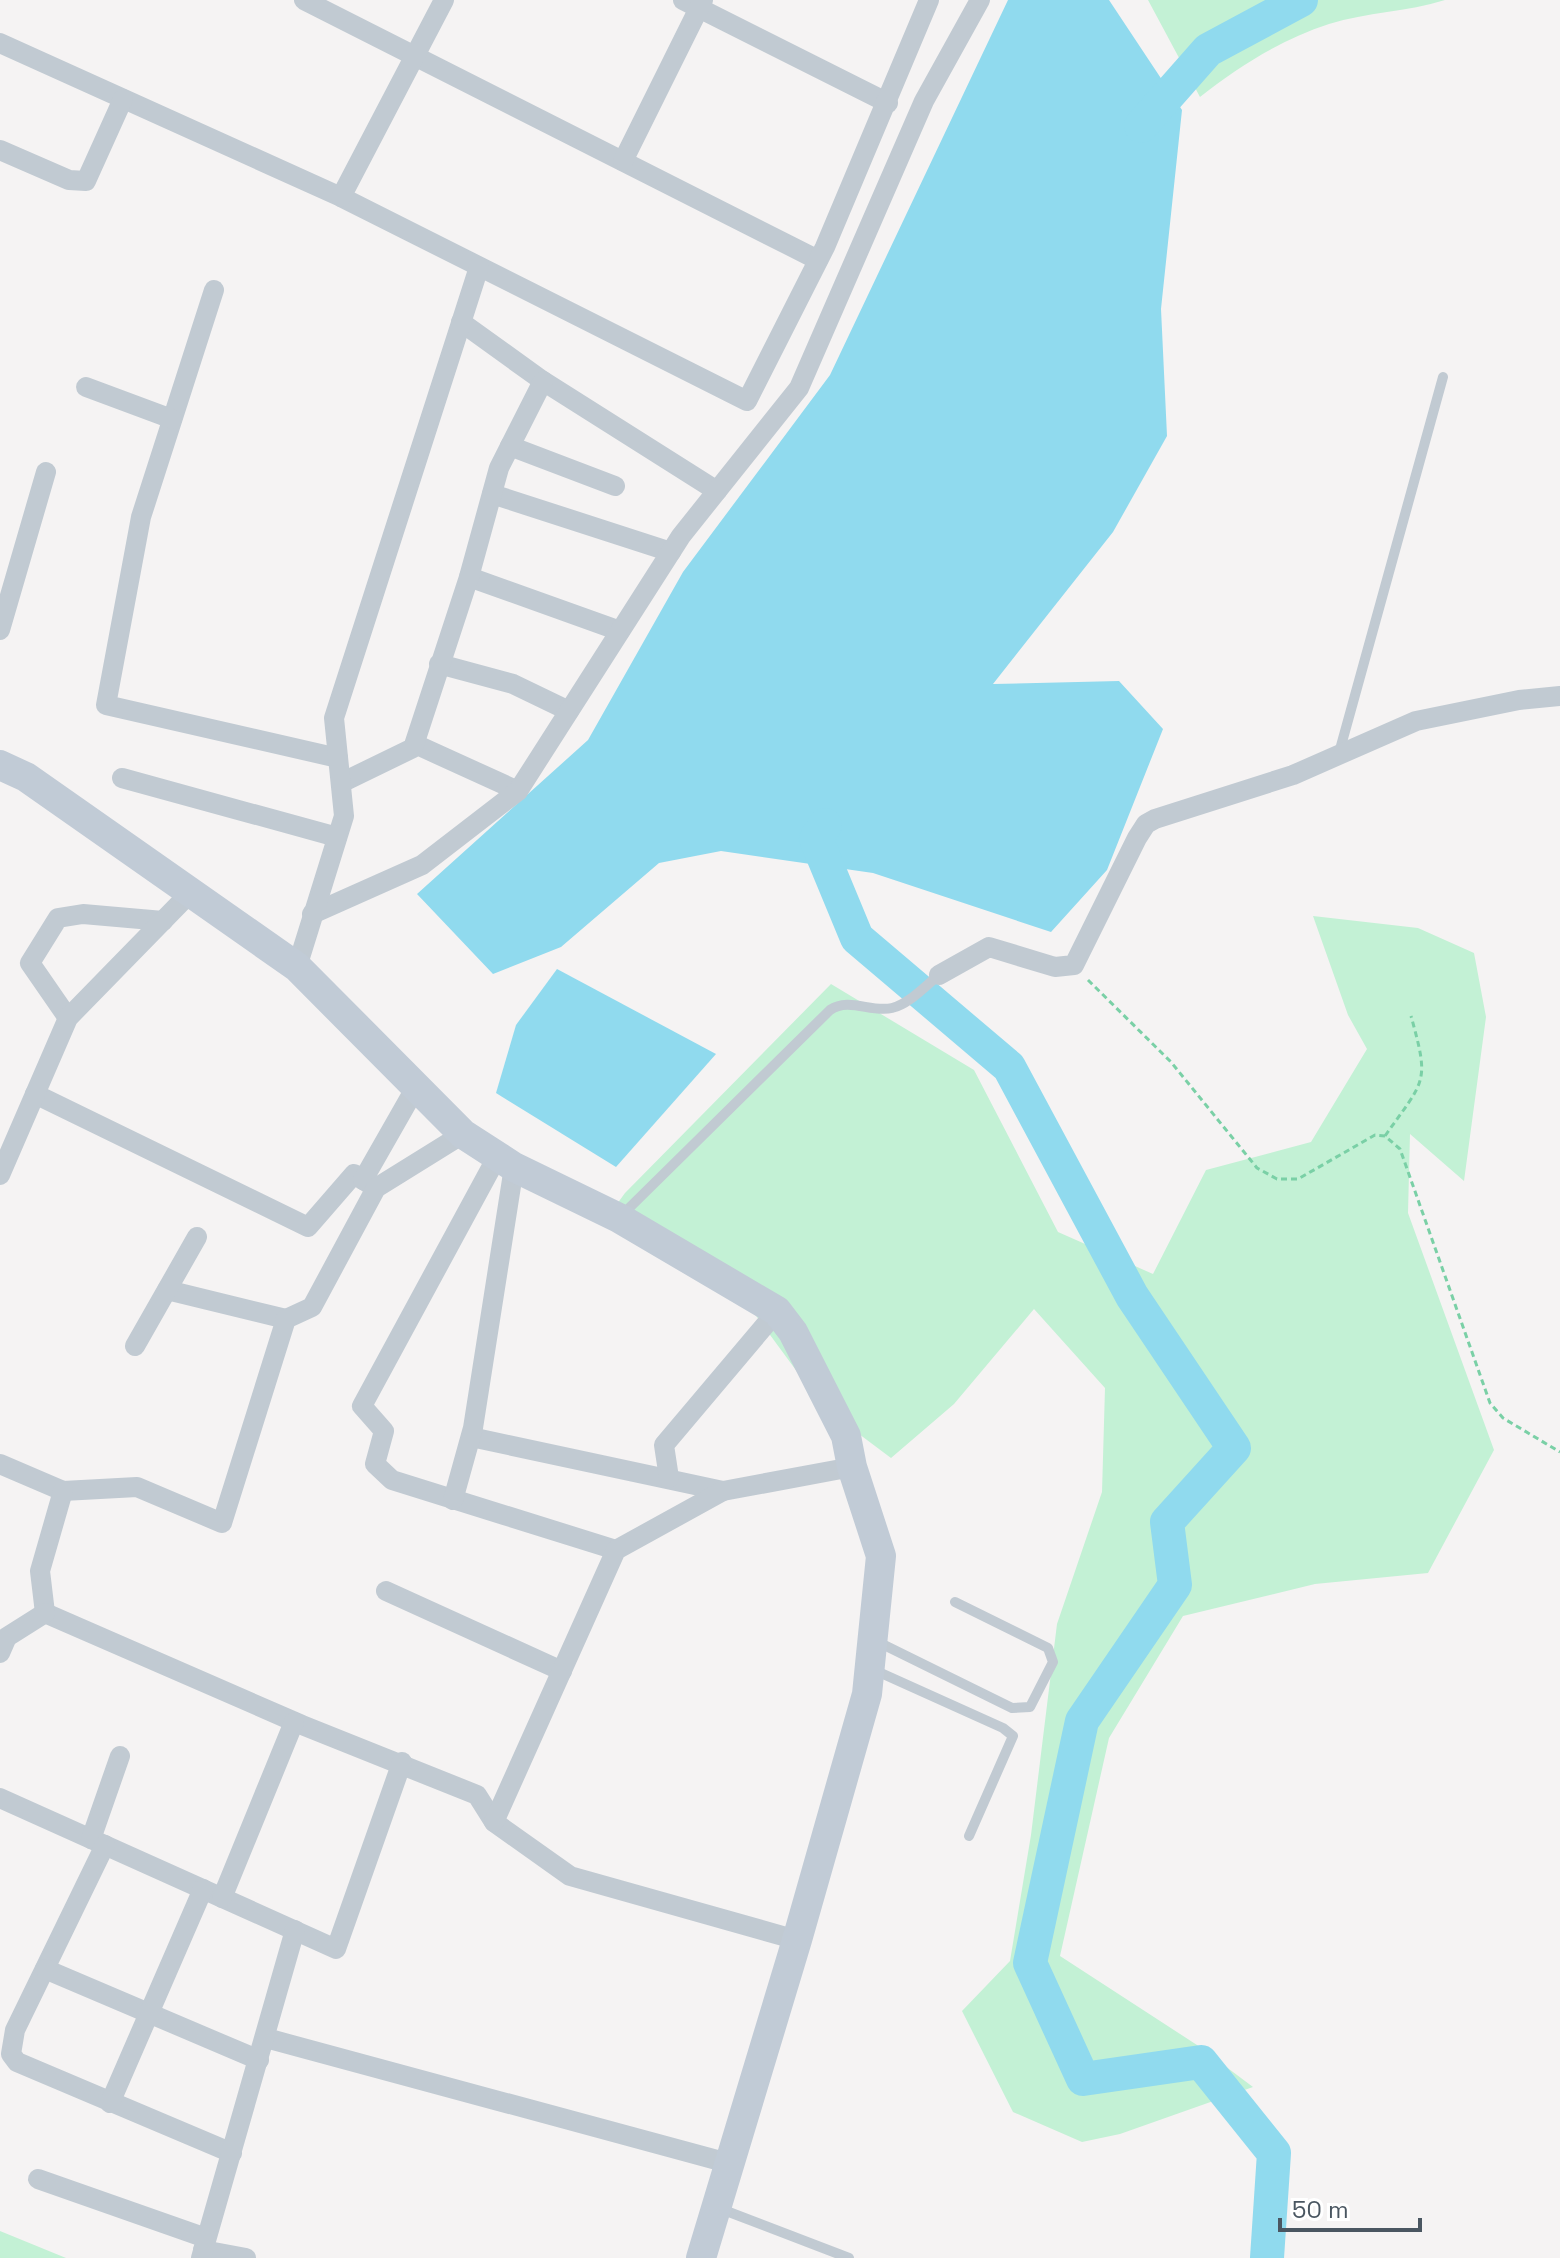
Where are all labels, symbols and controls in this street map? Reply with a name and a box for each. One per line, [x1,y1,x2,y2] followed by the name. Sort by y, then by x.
[1280,2182,1420,2232] scale bar
[1292,2194,1349,2225] text: 50 m

